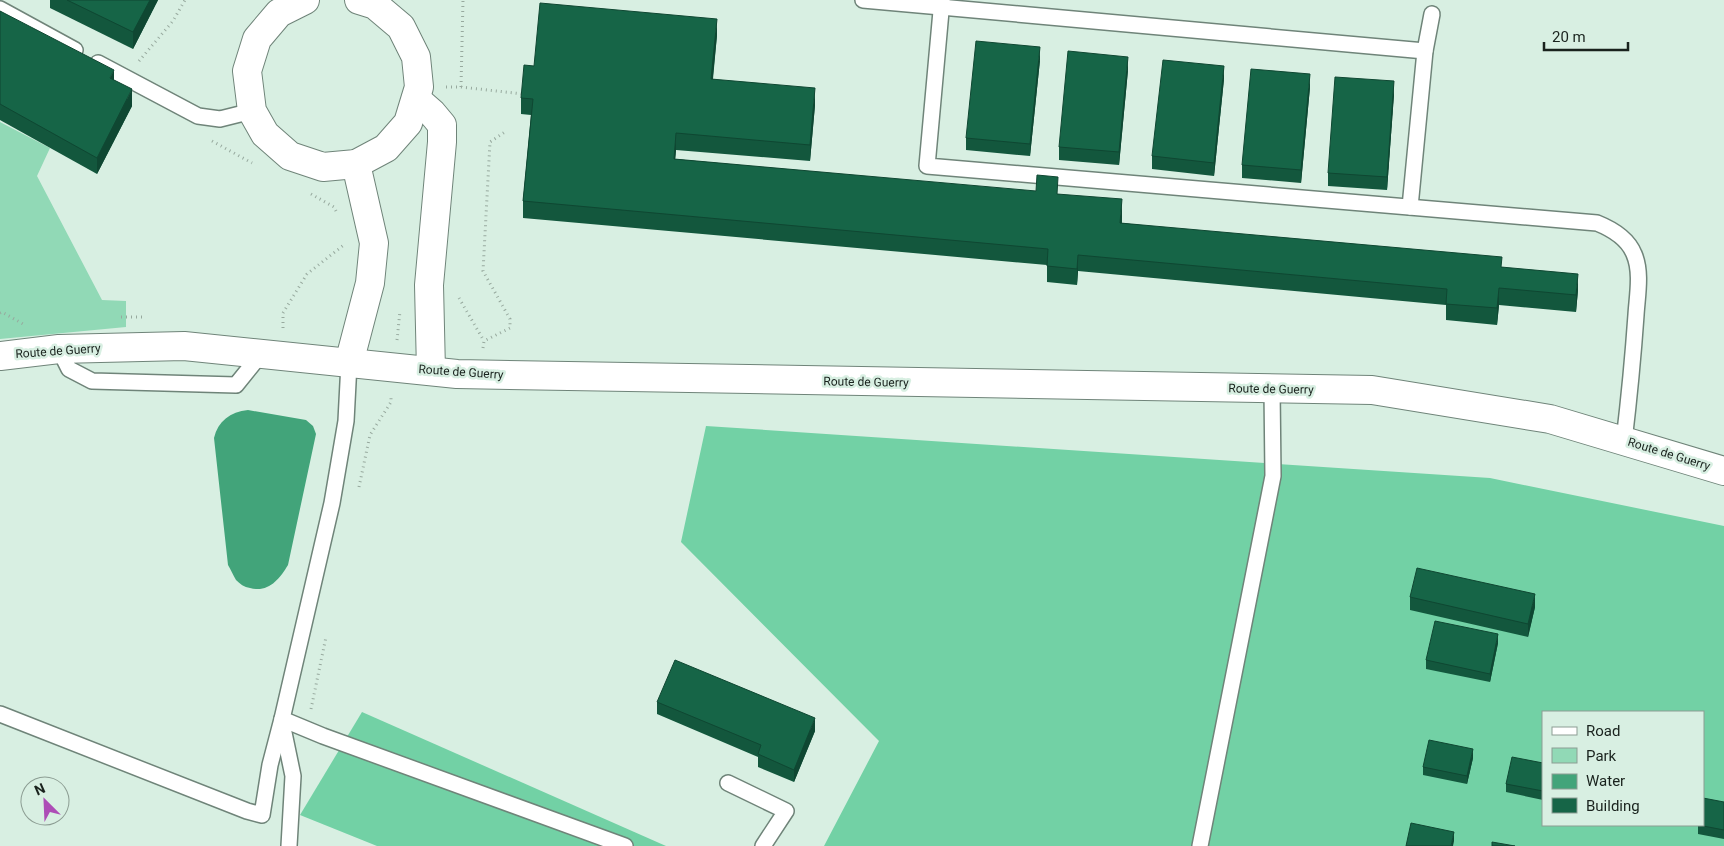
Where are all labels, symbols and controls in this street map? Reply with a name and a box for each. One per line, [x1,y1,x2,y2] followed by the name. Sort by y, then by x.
[1544,20,1628,52] scale bar
[1552,28,1586,46] text: 20 m
[15,341,101,361] street label: Route de Guerry
[418,362,504,382] street label: Route de Guerry
[823,374,909,390] street label: Route de Guerry
[1228,381,1314,397] street label: Route de Guerry
[1626,435,1712,473] street label: Route de Guerry
[1542,711,1704,826] legend
[1586,722,1620,740] text: Road
[1586,747,1617,765] text: Park
[1586,772,1625,790] text: Water
[20,776,70,826] north arrow
[32,780,47,798] text: N
[1586,797,1640,815] text: Building

